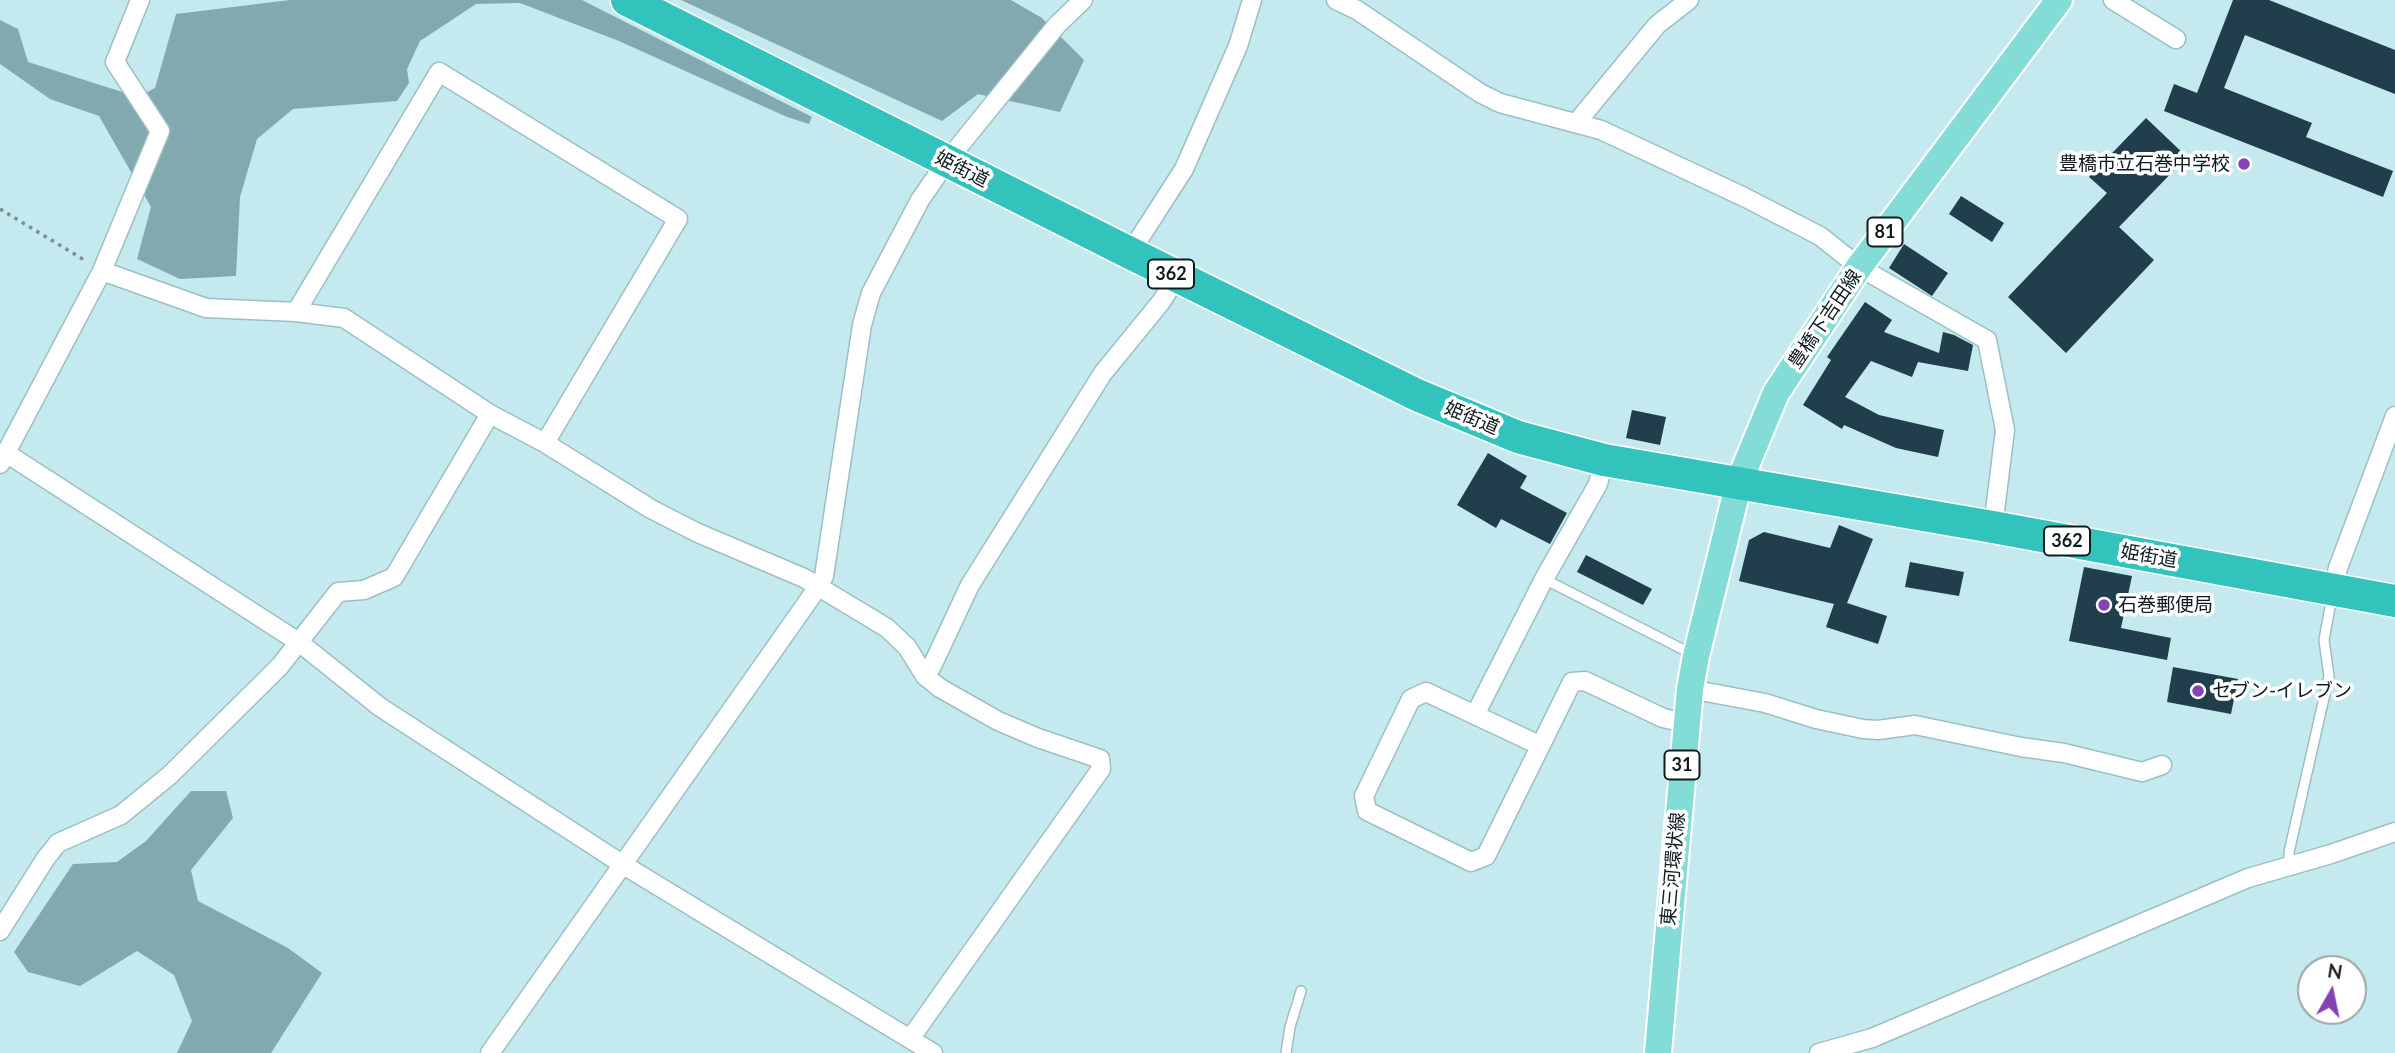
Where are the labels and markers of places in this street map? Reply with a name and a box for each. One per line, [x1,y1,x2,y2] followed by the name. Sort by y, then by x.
[2059,153,2230,175] place label: 豊橋市立石巻中学校
[2236,156,2252,172] marker: 豊橋市立石巻中学校
[2118,594,2213,616] place label: 石巻郵便局
[2096,597,2112,613] marker: 石巻郵便局
[2212,680,2352,702] place label: セブン-イレブン
[2190,683,2206,699] marker: セブン-イレブン

